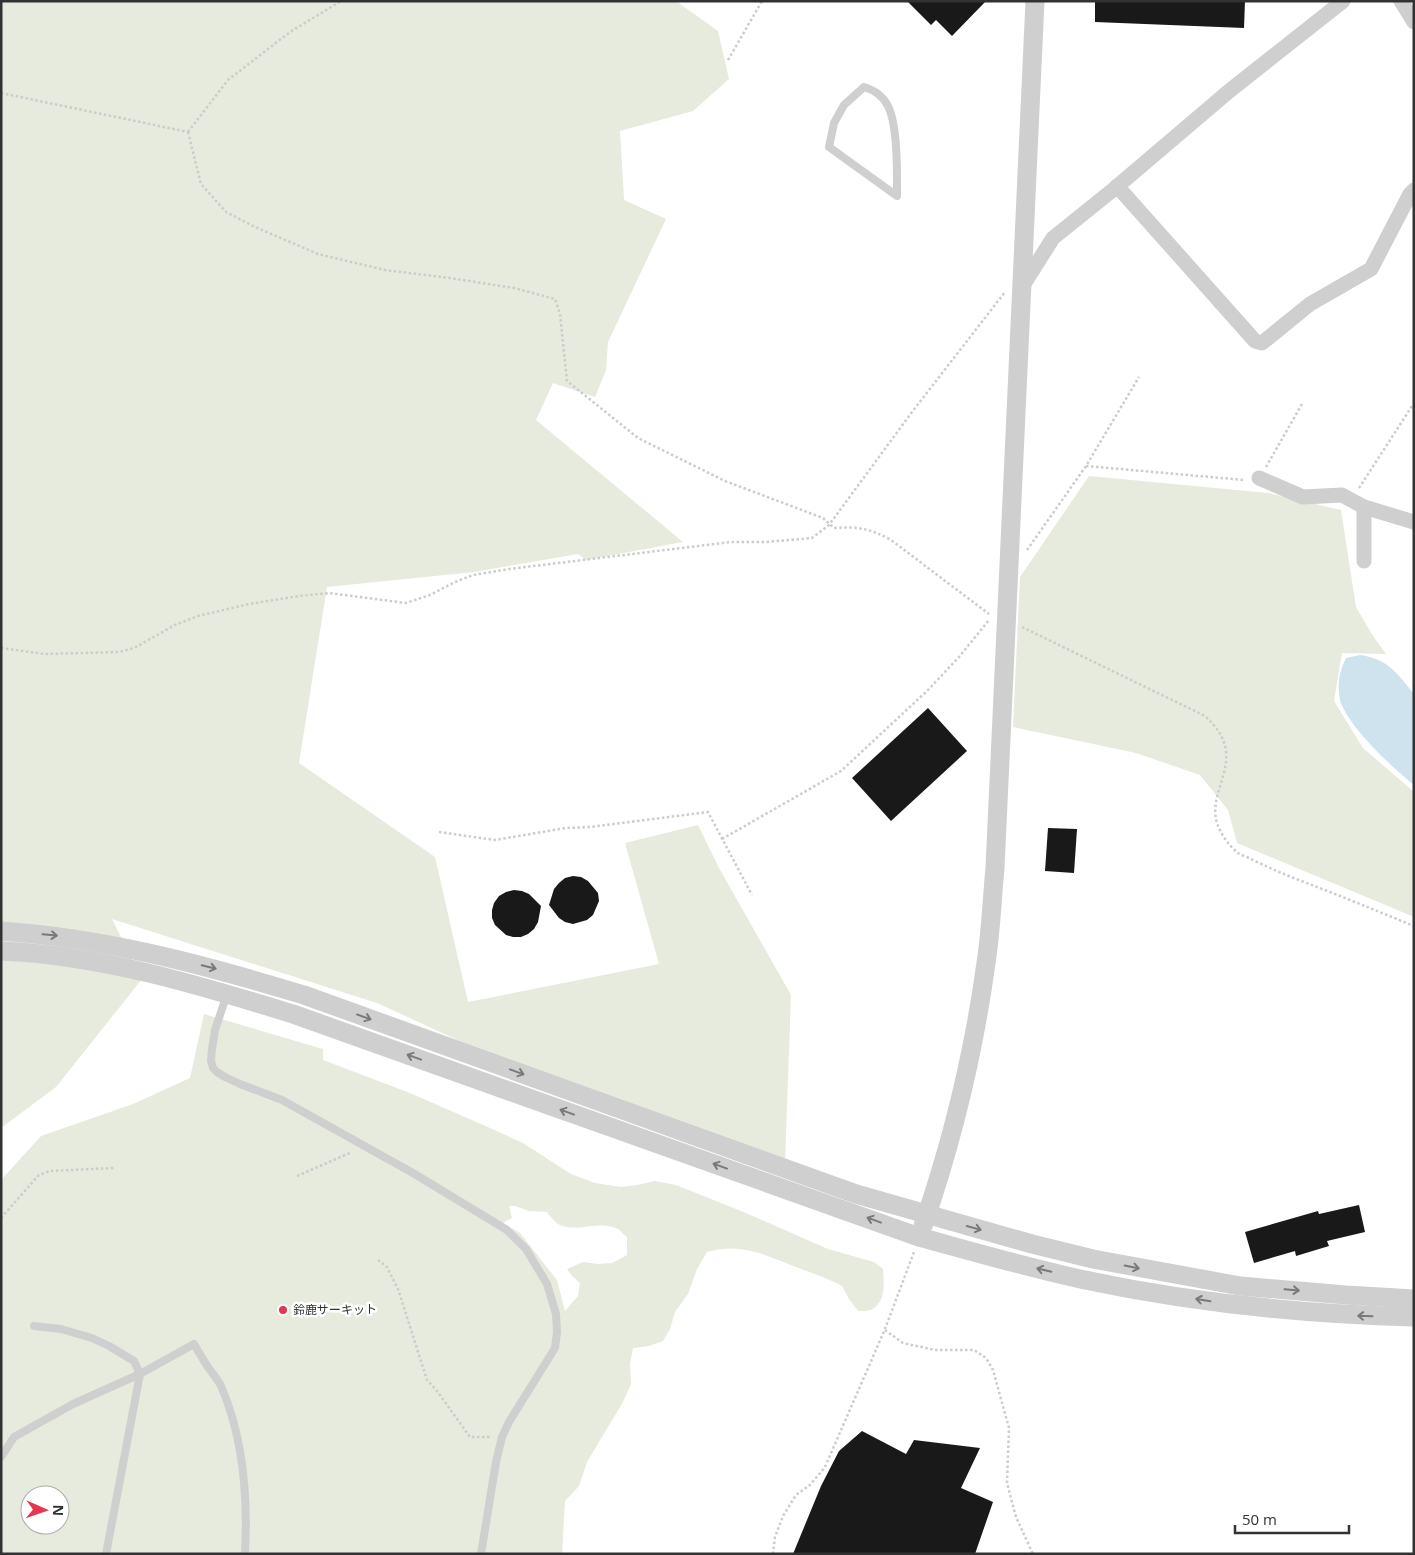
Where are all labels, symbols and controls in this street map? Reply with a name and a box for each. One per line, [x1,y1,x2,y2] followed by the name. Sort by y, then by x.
[42,931,58,940] one-way arrow
[200,963,216,973] one-way arrow
[355,1013,371,1022] one-way arrow
[407,1052,422,1061] one-way arrow
[508,1068,524,1077] one-way arrow
[560,1107,576,1116] one-way arrow
[713,1161,729,1170] one-way arrow
[866,1215,882,1224] one-way arrow
[965,1224,981,1234] one-way arrow
[1123,1263,1139,1272] one-way arrow
[1036,1265,1052,1274] one-way arrow
[1284,1286,1300,1295] one-way arrow
[1196,1295,1212,1305] one-way arrow
[293,1301,377,1318] place label: 鈴鹿サーキット
[277,1304,289,1316] marker: 鈴鹿サーキット
[1357,1311,1374,1321] one-way arrow
[20,1485,70,1535] north arrow
[1235,1502,1349,1534] scale bar
[49,1504,68,1516] text: N
[1242,1509,1277,1529] text: 50 m

